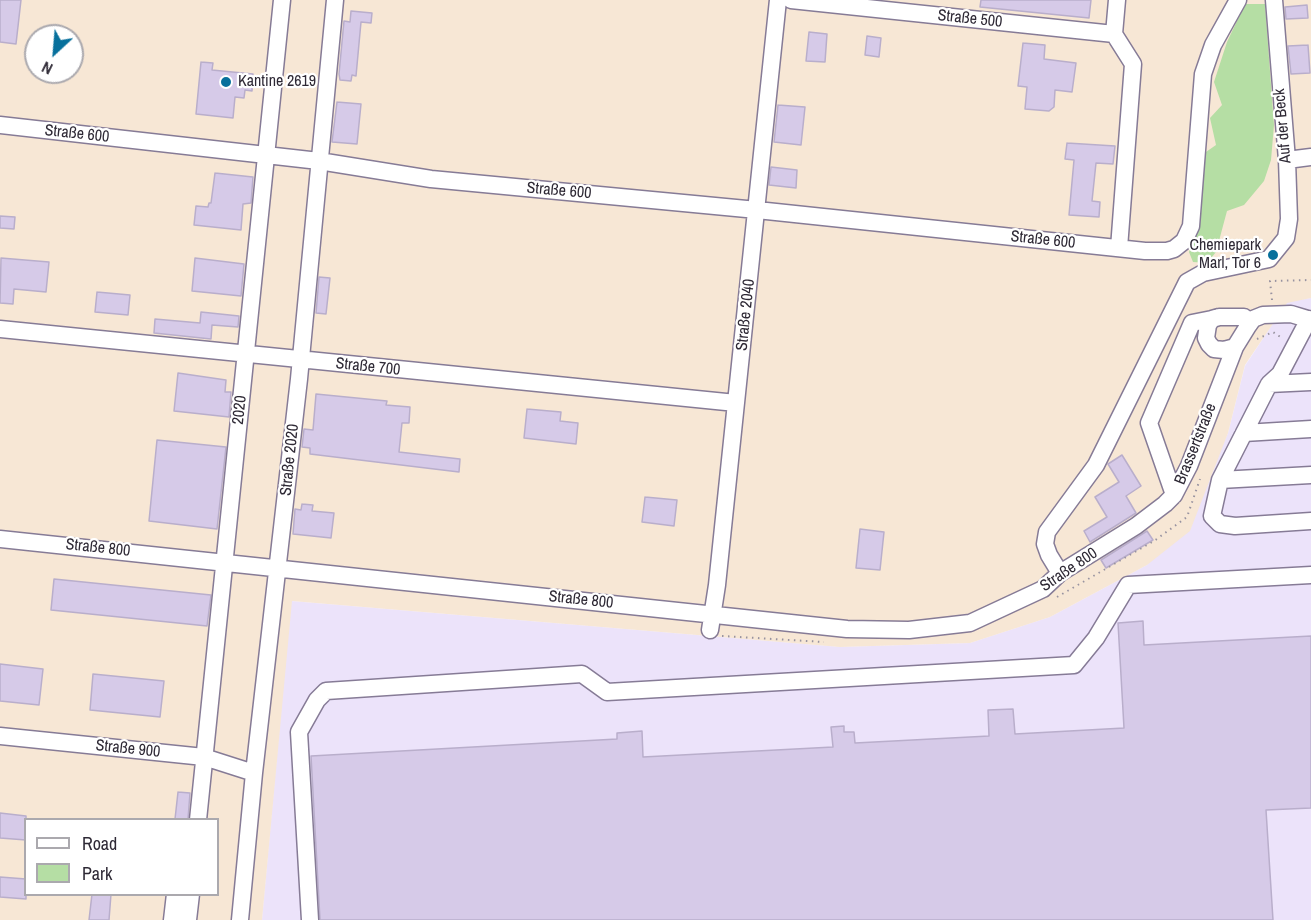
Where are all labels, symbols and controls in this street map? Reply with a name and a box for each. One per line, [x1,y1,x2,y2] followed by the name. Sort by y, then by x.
[937,6,1003,32] street label: Straße 500
[24,24,84,84] north arrow
[38,56,56,80] text: N
[238,72,316,92] place label: Kantine 2619
[219,75,233,89] marker: Kantine 2619
[1270,88,1296,164] street label: Auf der Beck
[44,121,110,147] street label: Straße 600
[526,179,592,203] street label: Straße 600
[1010,227,1076,253] street label: Straße 600
[1190,236,1261,274] place label: Chemiepark Marl, Tor 6
[1266,248,1280,262] marker: Chemiepark Marl, Tor 6
[733,278,759,352] street label: Straße 2040
[335,354,401,380] street label: Straße 700
[229,394,251,426] street label: 2020
[1171,401,1221,487] street label: Brassertstraße
[277,423,303,497] street label: Straße 2020
[65,535,131,561] street label: Straße 800
[1037,544,1101,596] street label: Straße 800
[548,587,614,613] street label: Straße 800
[95,736,161,762] street label: Straße 900
[24,818,219,896] legend
[82,831,117,856] text: Road
[82,861,112,886] text: Park

